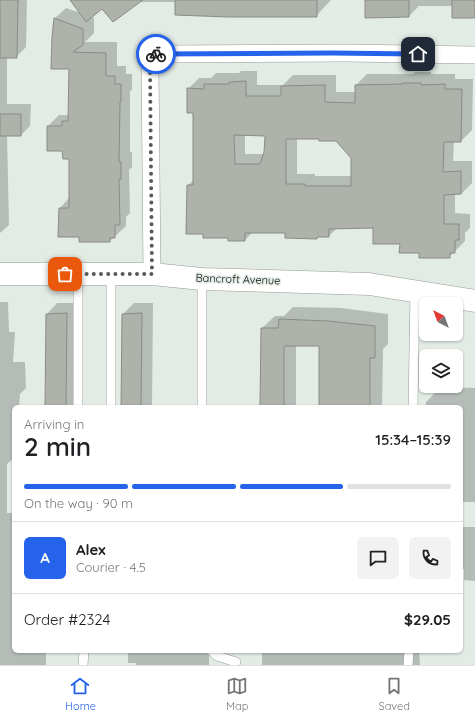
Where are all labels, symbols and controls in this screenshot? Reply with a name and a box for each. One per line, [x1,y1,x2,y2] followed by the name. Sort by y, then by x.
[136,34,176,74] courier
[401,37,435,71] pin
[145,43,167,65] icon: bike
[407,43,429,65] icon: home
[48,257,82,291] pin
[54,263,76,285] icon: bag
[195,271,281,287] street label: Bancroft Avenue
[419,297,463,341] north arrow
[419,297,463,393] map controls
[419,349,463,393] button: layers
[24,416,84,432] text: Arriving in
[24,430,91,463] text: 2 min
[375,430,451,449] text: 15:34–15:39
[24,495,133,511] text: On the way · 90 m
[357,537,399,579] button: chat
[409,537,451,579] button: phone
[76,540,106,559] text: Alex
[40,548,50,567] text: A
[76,559,146,575] text: Courier · 4.5
[24,610,110,629] text: Order #2324
[404,610,451,629] text: $29.05
[65,675,96,713] tab: Home
[226,675,248,713] tab: Map
[379,675,410,713] tab: Saved

